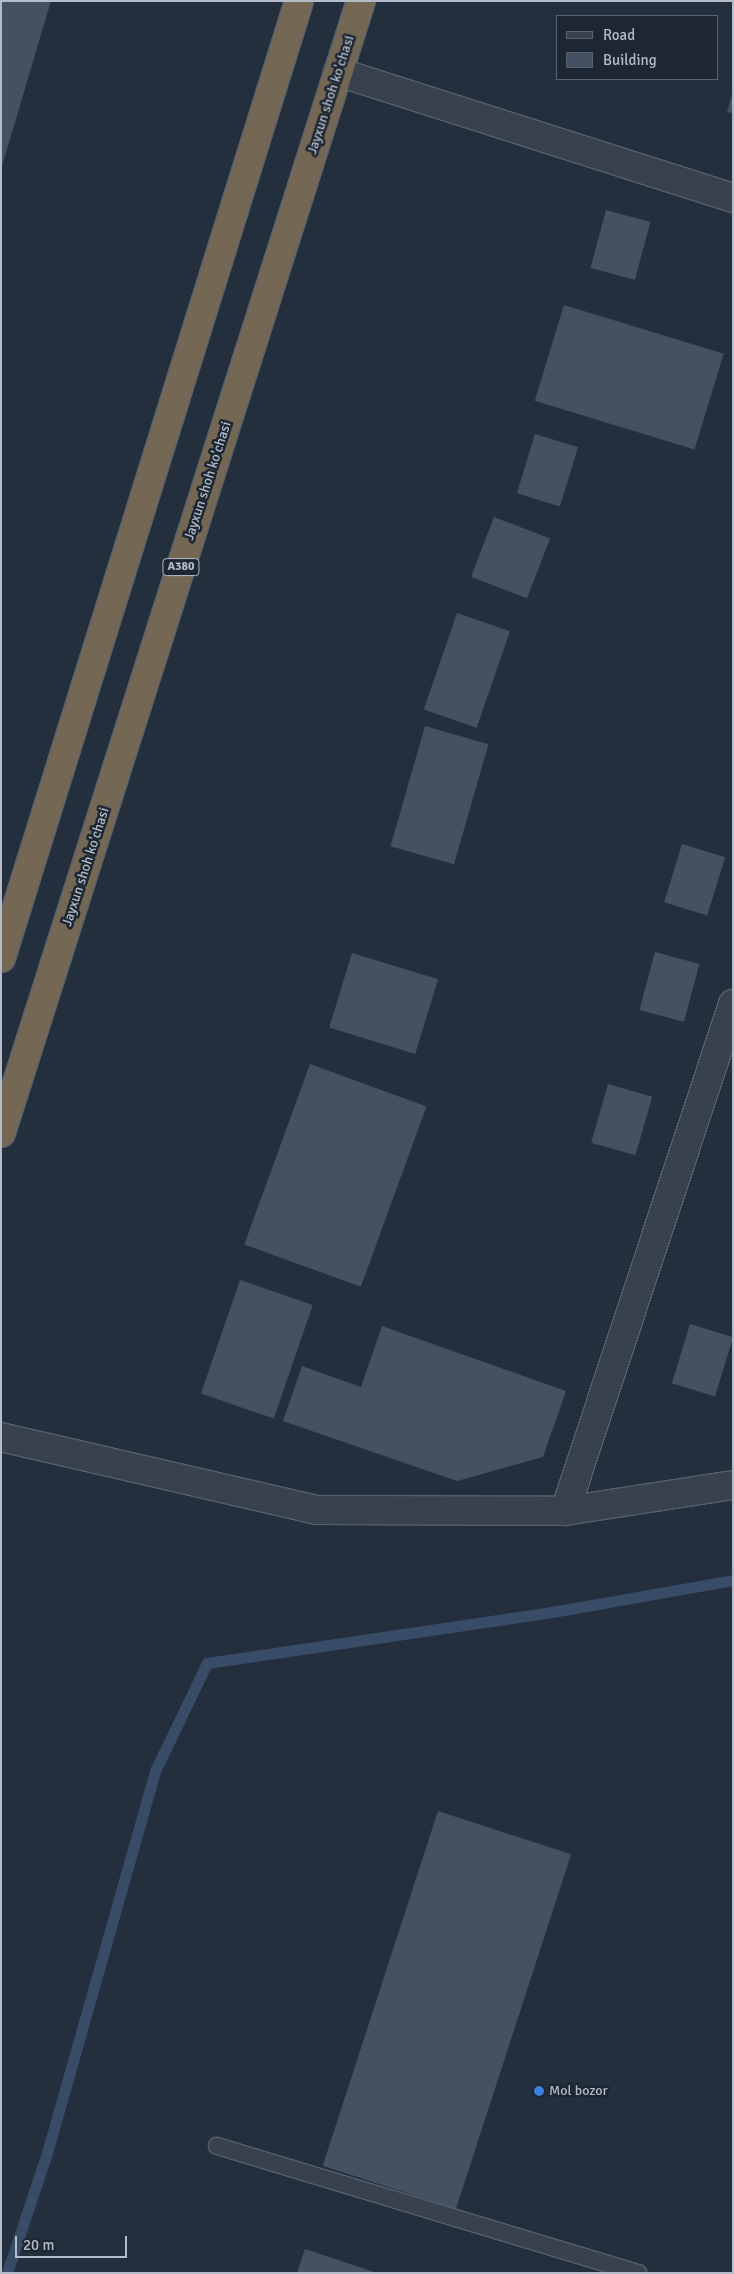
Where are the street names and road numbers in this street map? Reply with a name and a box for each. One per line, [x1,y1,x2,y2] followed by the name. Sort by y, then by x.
[304,33,358,157] street label: Jayxun shoh ko'chasi
[181,419,235,543] street label: Jayxun shoh ko'chasi
[162,558,200,576] road number: A380
[59,805,113,929] street label: Jayxun shoh ko'chasi

